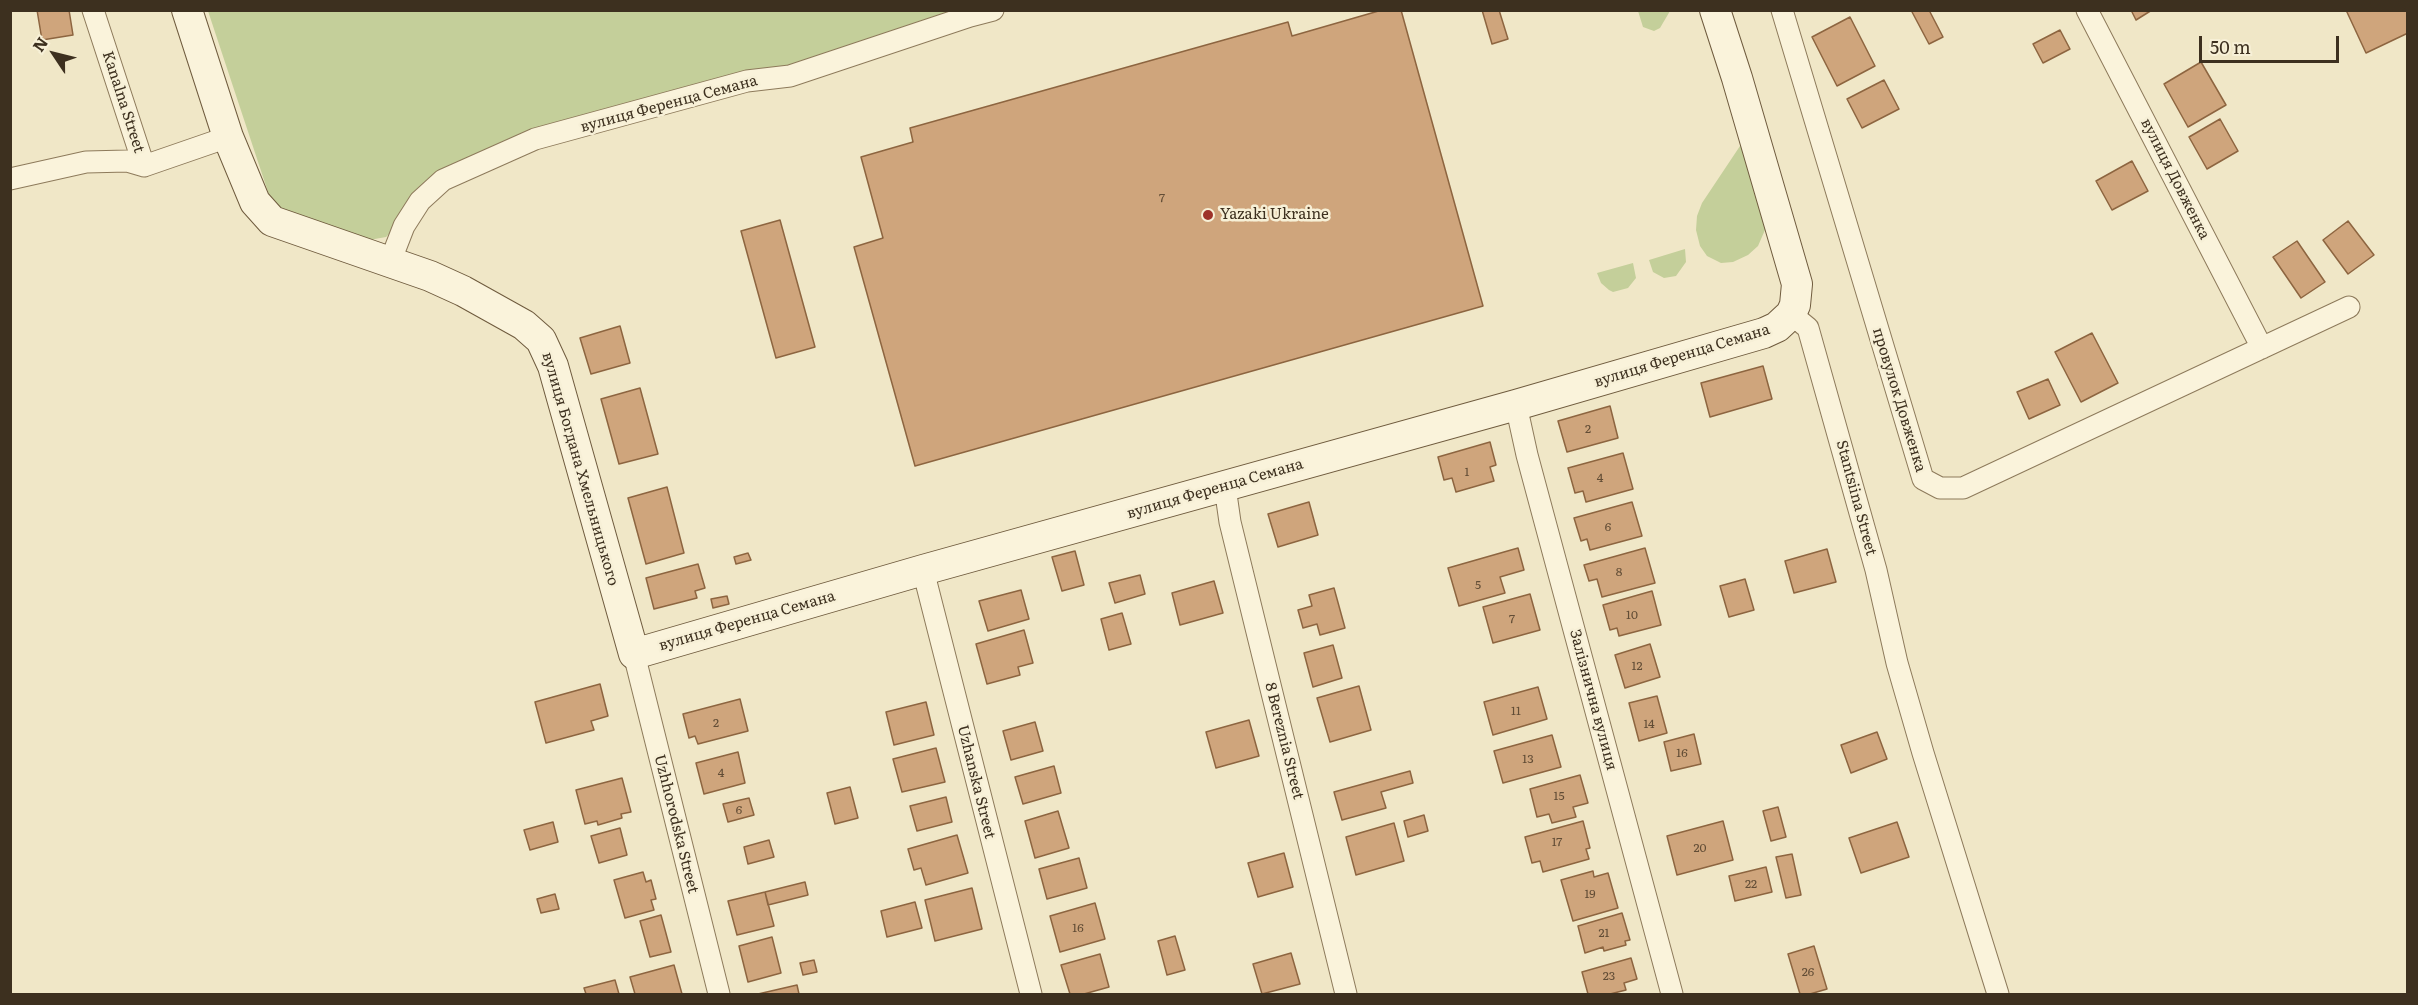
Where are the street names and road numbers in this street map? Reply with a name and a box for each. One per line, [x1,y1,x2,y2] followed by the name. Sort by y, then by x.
[98,49,148,155] street label: Kanalna Street
[578,72,760,136] street label: вулиця Ференца Семана
[2137,115,2213,243] street label: вулиця Довженка
[1592,321,1772,391] street label: вулиця Ференца Семана
[1868,326,1930,474] street label: провулок Довженка
[538,350,622,588] street label: вулиця Богдана Хмельницького
[1832,438,1880,558] street label: Stantsiina Street
[1125,455,1305,523] street label: вулиця Ференца Семана
[657,587,837,655] street label: вулиця Ференца Семана
[1566,628,1620,772] street label: Залізнична вулиця
[1261,681,1307,801] street label: 8 Bereznia Street
[953,723,999,841] street label: Uzhanska Street
[650,753,702,895] street label: Uzhhorodska Street

